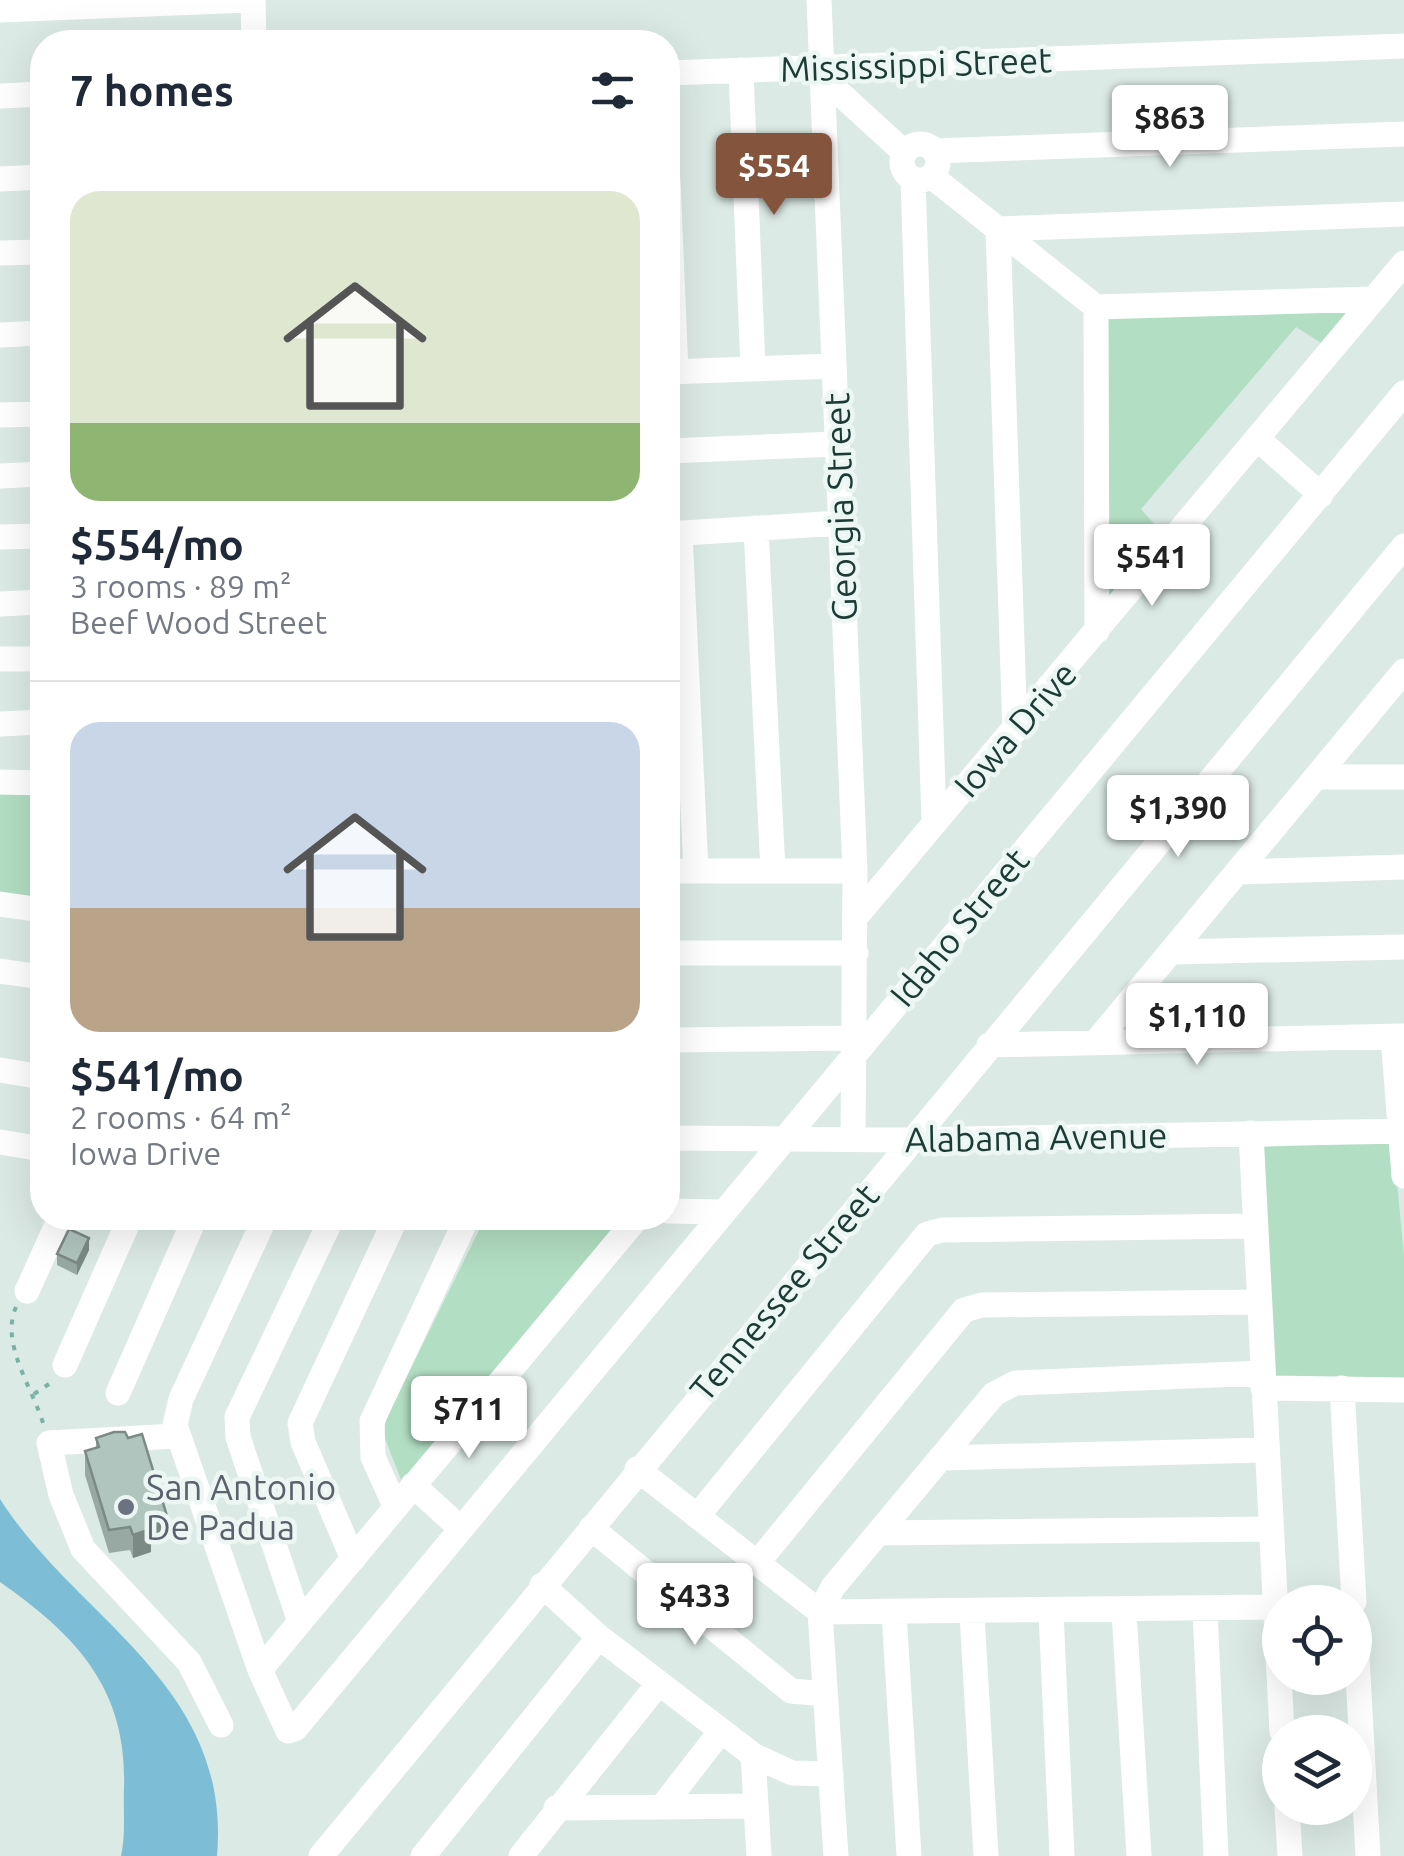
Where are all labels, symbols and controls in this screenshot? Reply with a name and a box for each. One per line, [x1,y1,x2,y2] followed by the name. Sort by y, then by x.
[779,39,1053,89] street label: Mississippi Street
[585,63,640,118] icon: filters
[70,67,234,114] text: 7 homes
[1111,85,1229,170] pin: $863
[1134,99,1206,135] text: $863
[715,133,833,218] pin: $554
[738,147,810,183] text: $554
[265,256,445,436] icon: home
[816,392,864,622] street label: Georgia Street
[70,521,244,568] text: $554/mo
[1093,524,1211,609] pin: $541
[1116,538,1188,574] text: $541
[70,568,291,604] text: 3 rooms · 89 m²
[70,604,327,640] text: Beef Wood Street
[946,654,1084,804] street label: Iowa Drive
[1097,775,1259,860] pin: $1,390
[265,787,445,967] icon: home
[1129,789,1227,825] text: $1,390
[881,840,1037,1014] street label: Idaho Street
[1116,983,1278,1068] pin: $1,110
[1148,997,1246,1033] text: $1,110
[70,1052,244,1099] text: $541/mo
[70,1099,291,1135] text: 2 rooms · 64 m²
[904,1115,1168,1159] street label: Alabama Avenue
[70,1135,221,1171] text: Iowa Drive
[682,1175,887,1409] street label: Tennessee Street
[410,1376,528,1461] pin: $711
[433,1390,505,1426] text: $711
[146,1467,336,1547] place label: San Antonio De Padua
[115,1496,137,1518] marker: San Antonio De Padua
[636,1563,754,1648] pin: $433
[659,1577,731,1613] text: $433
[1262,1585,1372,1825] map controls
[1262,1585,1372,1695] button: locate
[1262,1715,1372,1825] button: layers

